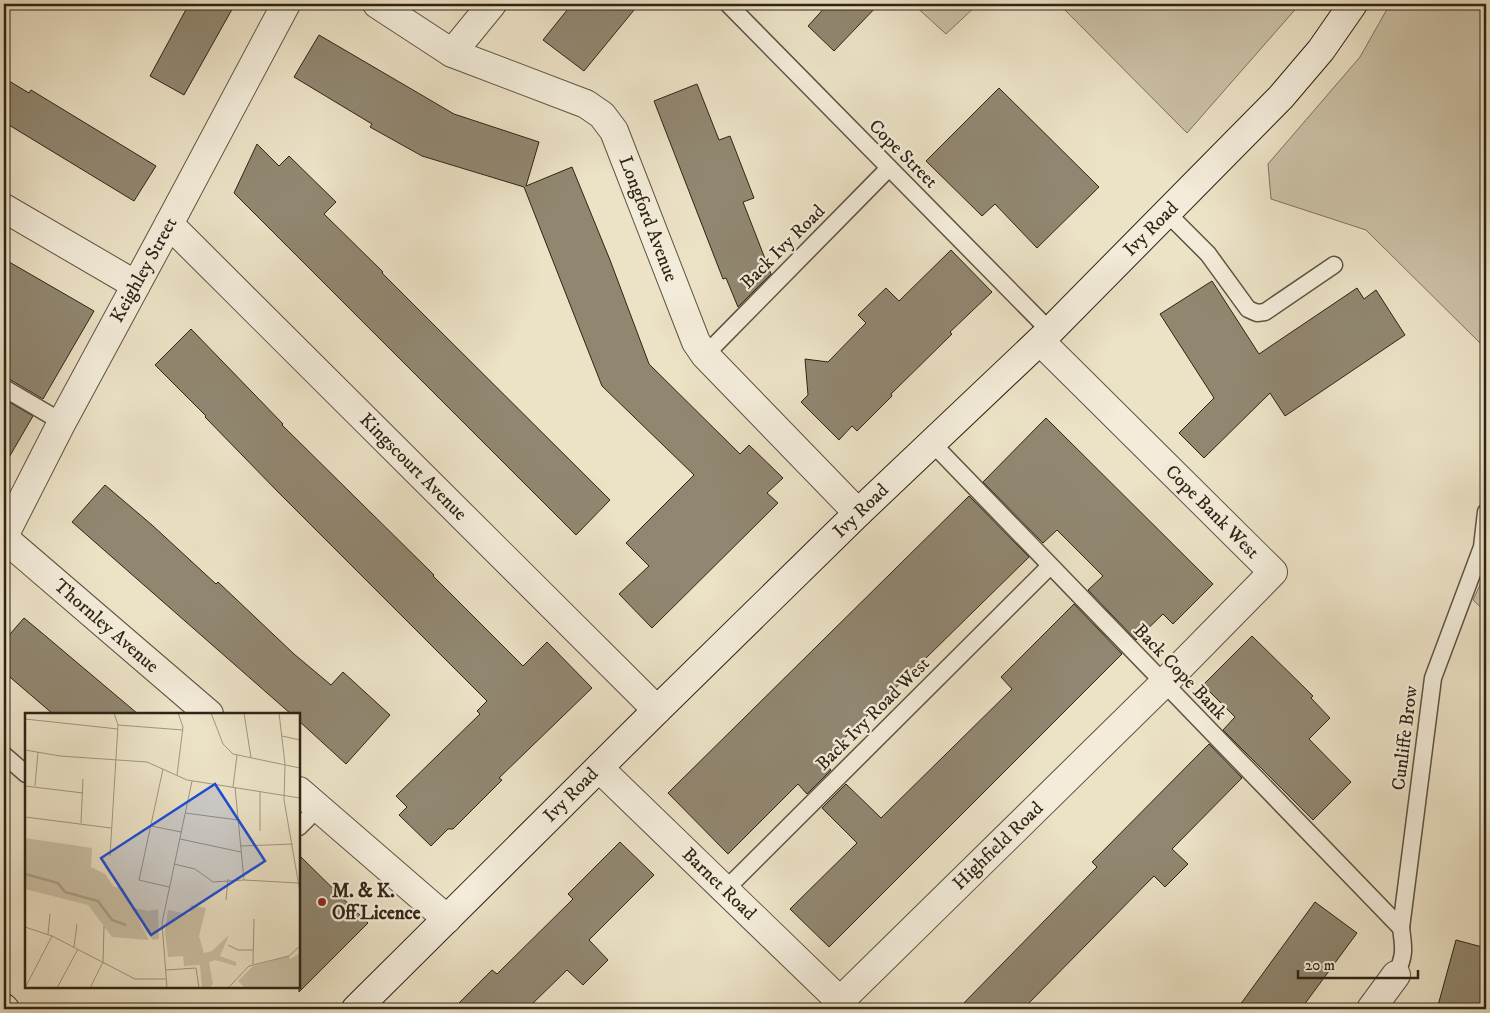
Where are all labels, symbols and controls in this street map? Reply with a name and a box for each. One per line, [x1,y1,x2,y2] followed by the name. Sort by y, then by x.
[864,115,942,193] street label: Cope Street
[614,153,683,285] street label: Longford Avenue
[1119,196,1184,261] street label: Ivy Road
[736,200,830,294] street label: Back Ivy Road
[106,213,182,327] street label: Keighley Street
[355,409,472,526] street label: Kingscourt Avenue
[1160,460,1264,564] street label: Cope Bank West
[828,479,894,543] street label: Ivy Road
[49,574,163,678] street label: Thornley Avenue
[1128,619,1232,725] street label: Back Cope Bank
[812,653,934,775] street label: Back Ivy Road West
[1387,684,1423,792] street label: Cunliffe Brow
[25,713,300,988] inset map
[539,762,604,827] street label: Ivy Road
[948,797,1049,895] street label: Highfield Road
[677,843,761,925] street label: Barnet Road
[332,880,421,925] place label: M. & K. Off Licence
[316,896,328,908] marker: M. & K. Off Licence
[1298,948,1418,980] scale bar
[1305,956,1335,975] text: 20 m

